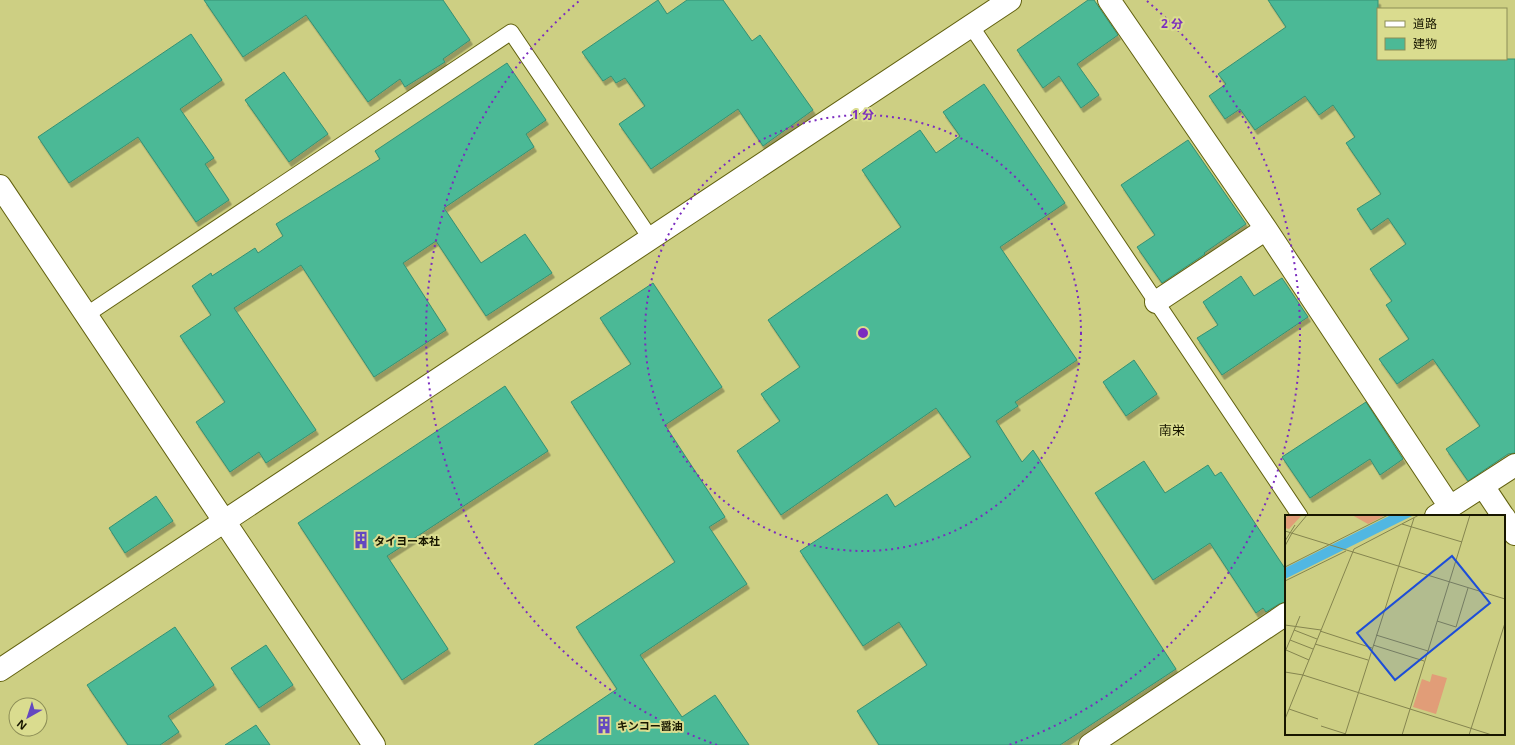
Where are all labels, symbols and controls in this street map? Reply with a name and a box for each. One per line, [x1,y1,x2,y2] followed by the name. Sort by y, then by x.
[1377,8,1507,60] legend
[1161,15,1183,32] text: 2 分
[1413,15,1437,32] text: 道路
[1413,35,1437,52] text: 建物
[852,106,874,123] text: 1 分
[856,326,870,340] centre of rings
[1159,421,1185,439] district label: 南栄
[1285,515,1505,735] inset map
[351,530,371,550] building icon: タイヨー本社
[374,533,440,548] place label: タイヨー本社
[8,697,48,737] north arrow
[594,715,614,735] building icon: キンコー醤油
[13,717,30,734] text: N
[617,718,683,733] place label: キンコー醤油

